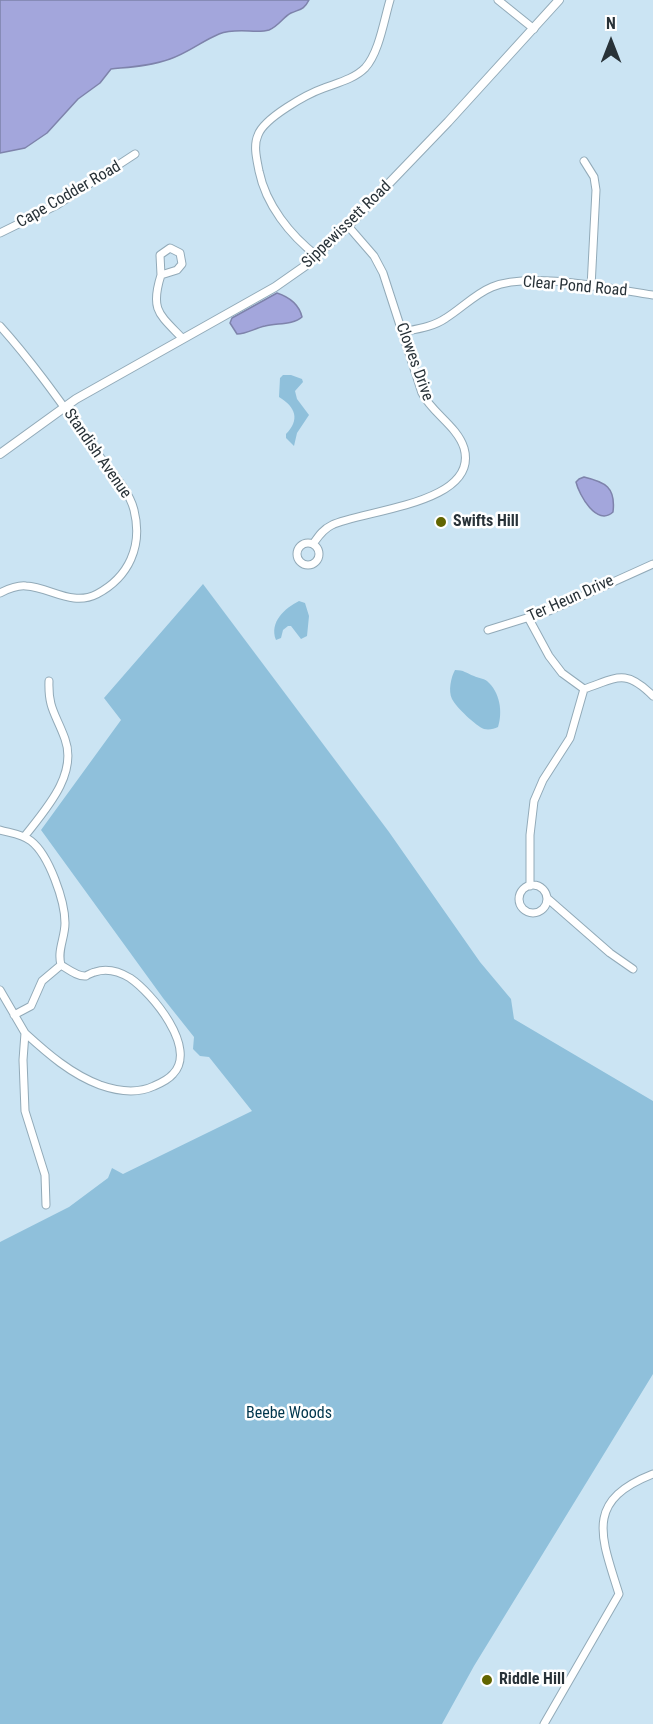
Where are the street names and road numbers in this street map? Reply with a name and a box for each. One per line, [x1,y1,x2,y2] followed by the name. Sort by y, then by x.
[14,157,124,233] street label: Cape Codder Road
[298,178,396,272] street label: Sippewissett Road
[522,273,628,301] street label: Clear Pond Road
[391,320,437,404] street label: Clowes Drive
[59,406,135,502] street label: Standish Avenue
[525,571,617,627] street label: Ter Heun Drive

